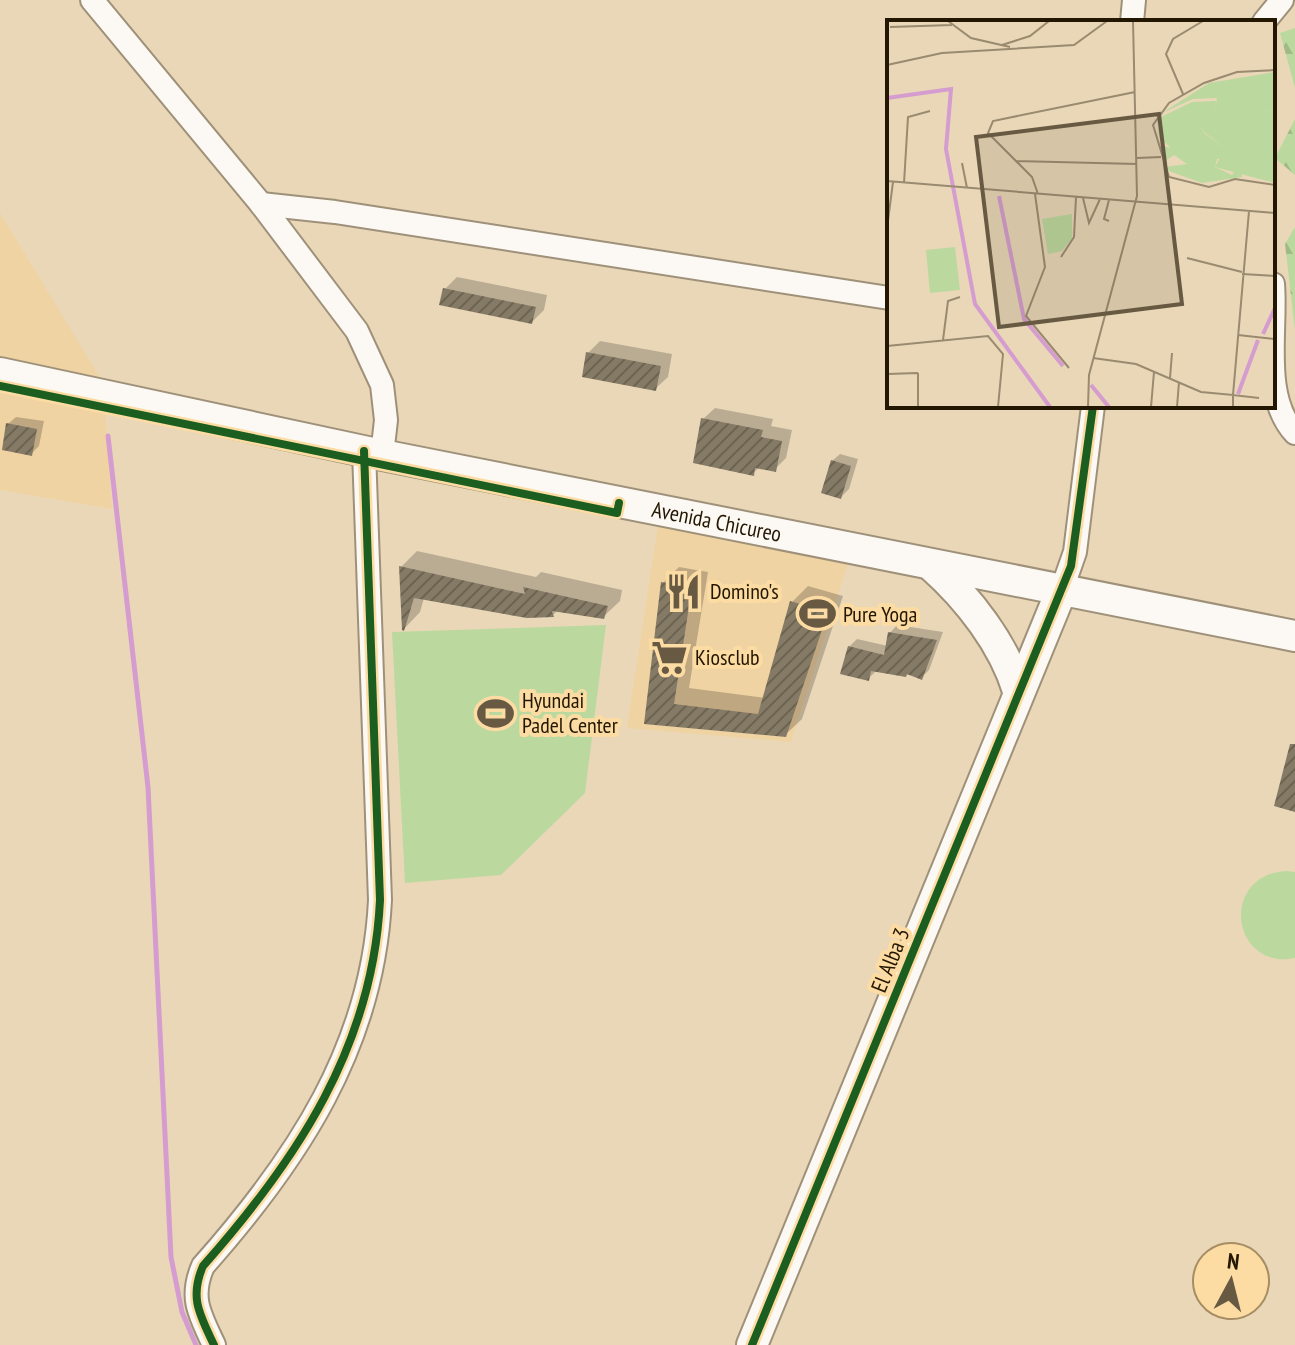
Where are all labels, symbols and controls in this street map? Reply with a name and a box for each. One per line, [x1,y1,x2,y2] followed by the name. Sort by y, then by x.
[887,20,1275,408] inset map
[650,495,784,548] street label: Avenida Chicureo
[665,572,703,610] restaurant icon: Domino's
[710,577,779,605] place label: Domino's
[798,595,836,633] sports icon: Pure Yoga
[843,600,917,628] place label: Pure Yoga
[650,638,688,676] supermarket icon: Kiosclub
[695,643,760,671] place label: Kiosclub
[522,686,618,739] place label: Hyundai Padel Center
[477,694,515,732] sports icon: Hyundai Padel Center
[864,924,916,996] street label: El Alba 3
[1191,1241,1271,1321] north arrow
[1226,1247,1241,1276] text: N

